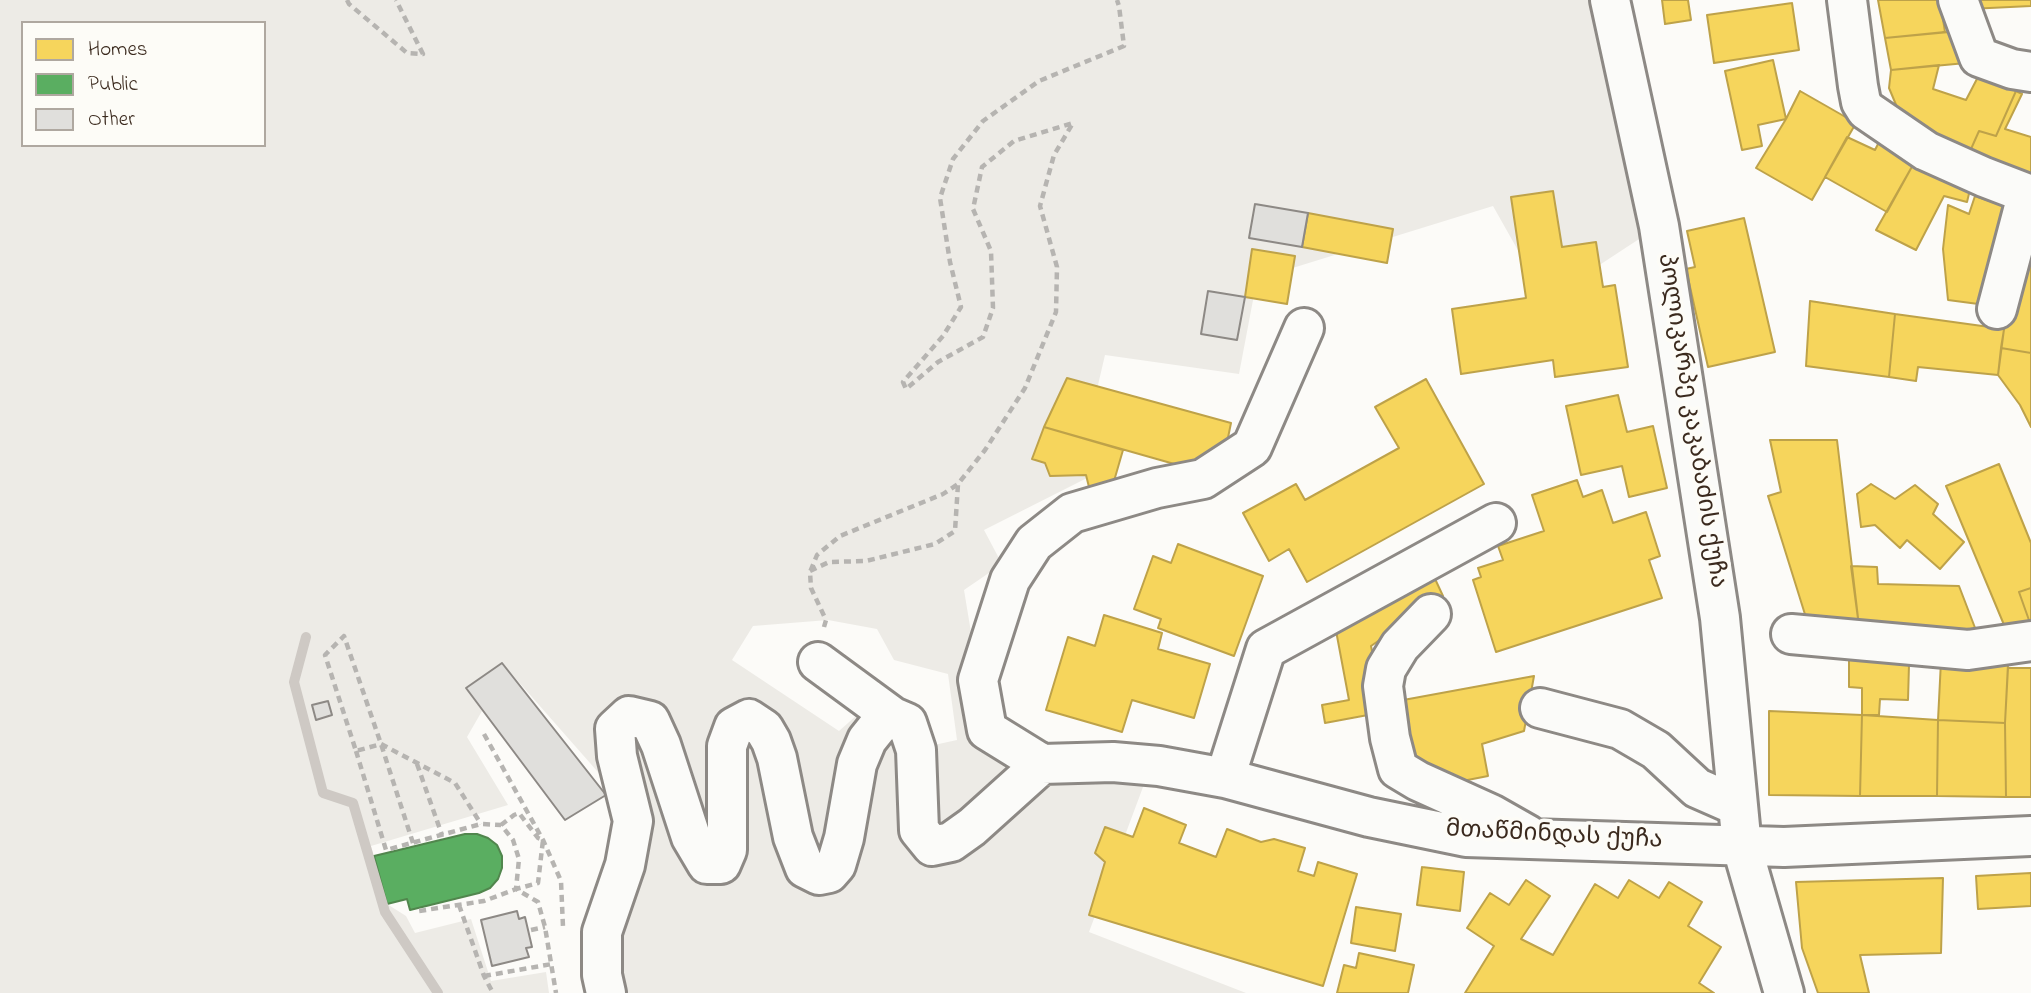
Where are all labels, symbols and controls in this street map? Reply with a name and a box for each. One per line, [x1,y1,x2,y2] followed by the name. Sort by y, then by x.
[21,21,266,147] legend
[88,35,148,65] text: Homes
[88,70,138,100] text: Public
[88,105,135,135] text: Other
[1649,252,1731,590] street label: პოლიკარპე კაკაბაძის ქუჩა
[1445,817,1663,857] street label: მთაწმინდას ქუჩა

